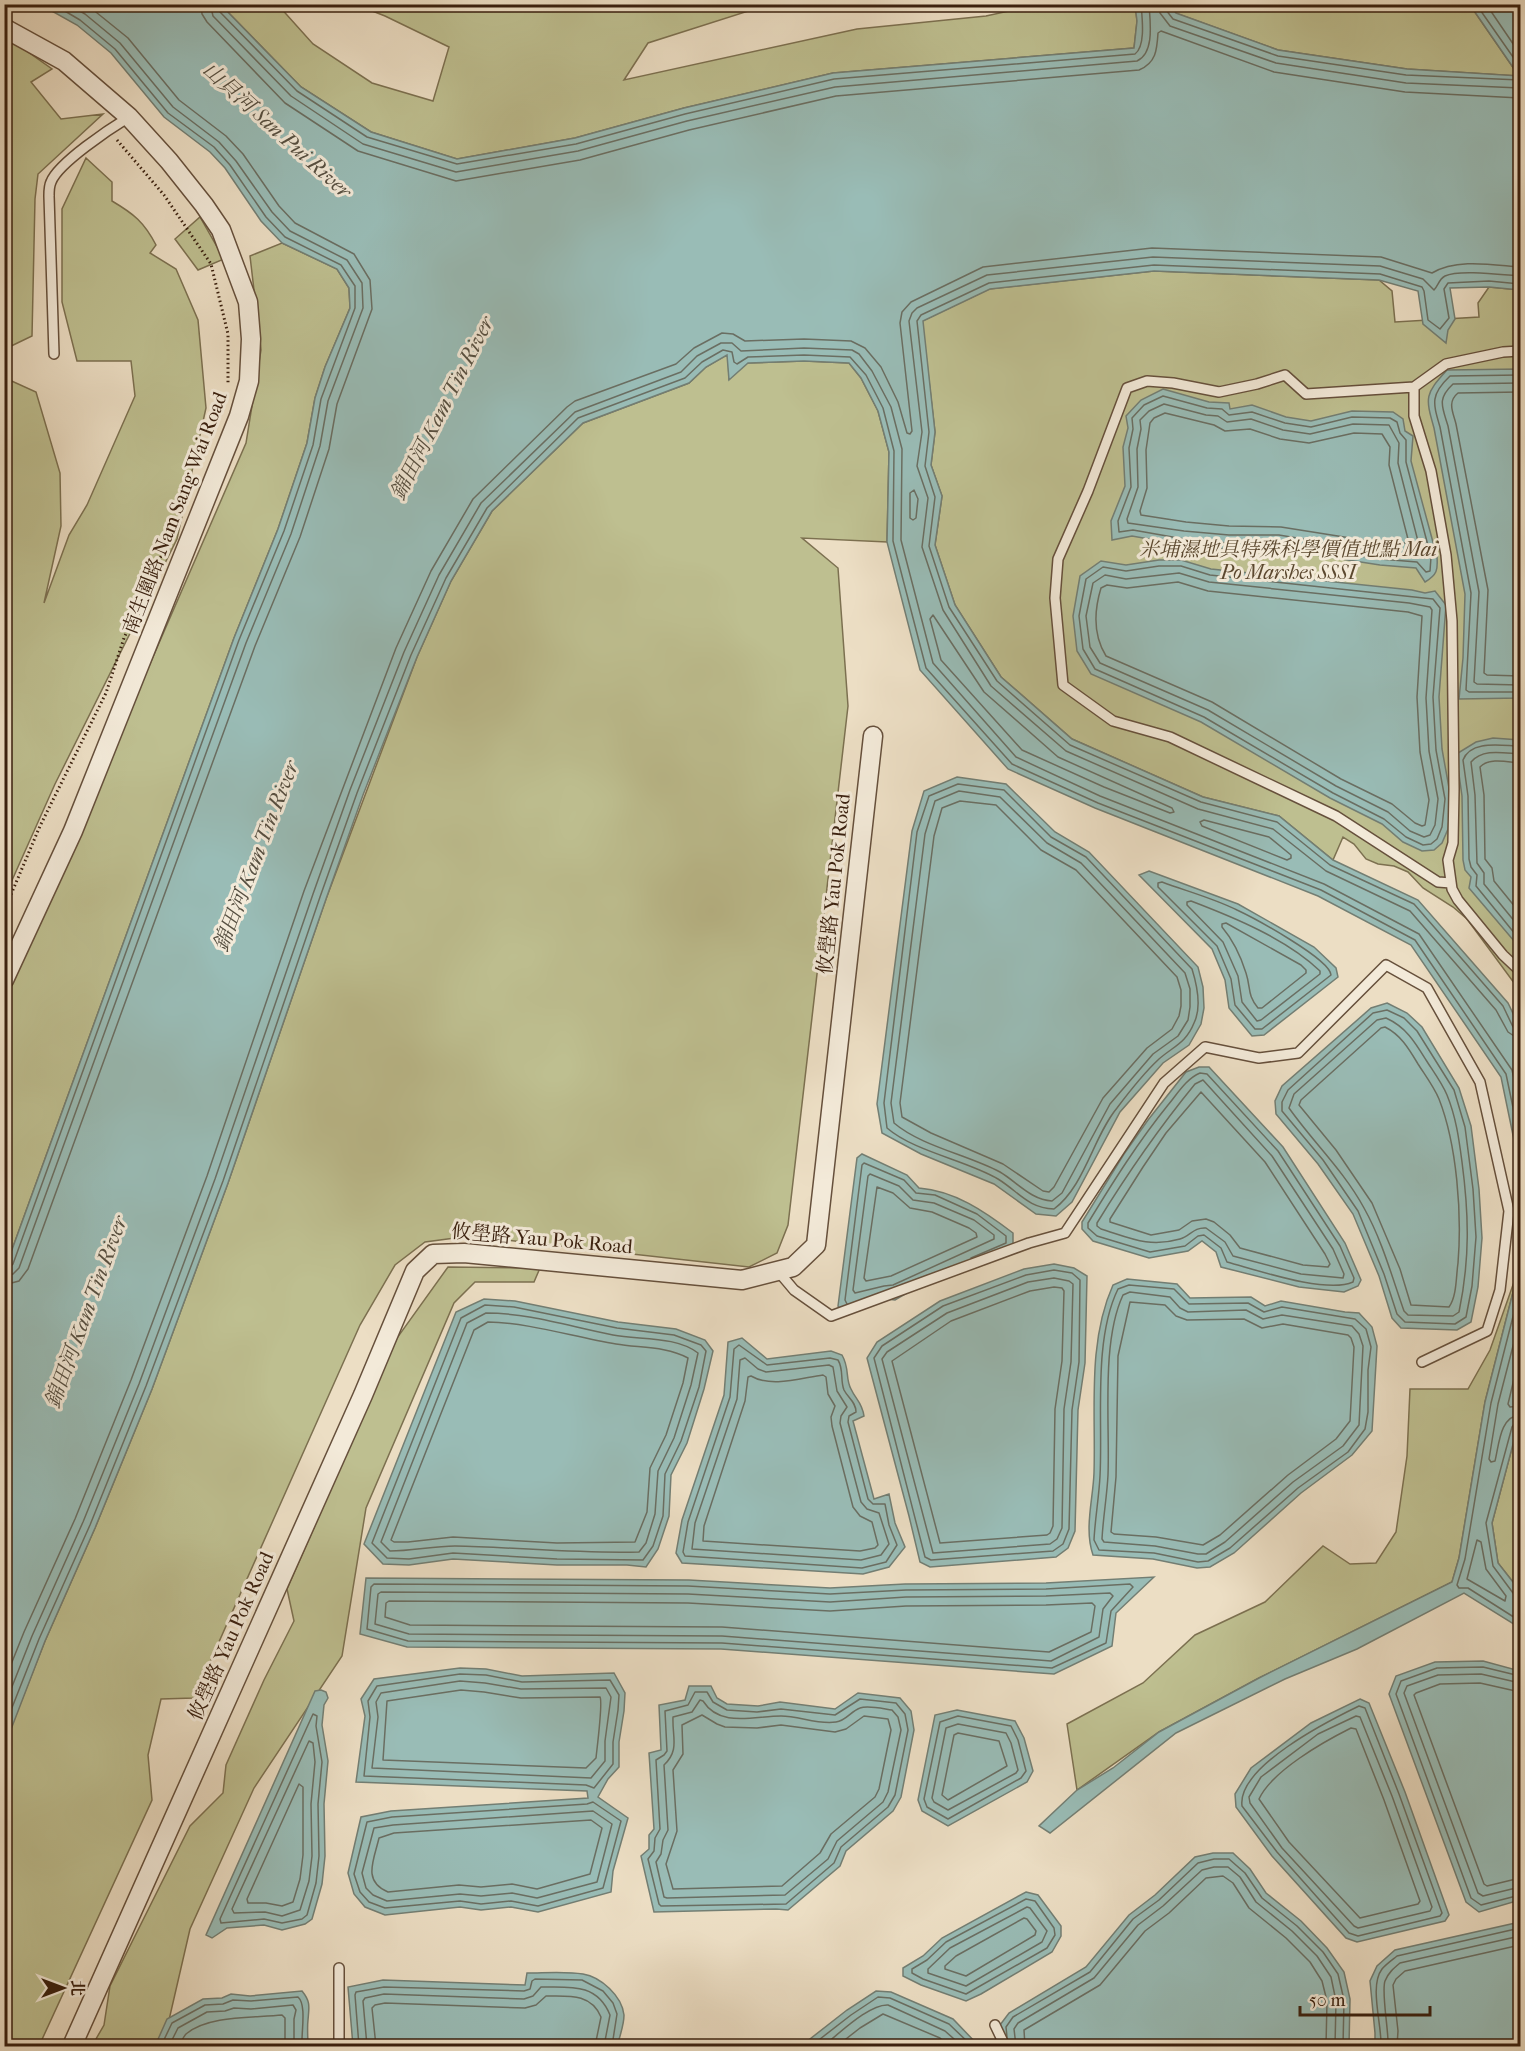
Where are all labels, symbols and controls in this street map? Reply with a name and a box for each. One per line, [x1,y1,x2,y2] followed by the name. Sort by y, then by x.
[198,57,357,204] water label: 山貝河 San Pui River
[385,311,499,503] water label: 錦田河 Kam Tin River
[118,388,232,637] street label: 南生圍路 Nam Sang Wai Road
[1139,538,1438,584] park label: 米埔濕地具特殊科學價值地點 Mai Po Marshes SSSI
[209,756,304,955] water label: 錦田河 Kam Tin River
[813,791,855,976] street label: 攸壆路 Yau Pok Road
[40,1211,132,1411] water label: 錦田河 Kam Tin River
[450,1220,635,1258] street label: 攸壆路 Yau Pok Road
[184,1547,279,1724] street label: 攸壆路 Yau Pok Road
[33,1958,93,2018] north arrow
[1300,1979,1430,2017] scale bar
[68,1980,87,1996] text: 北
[1309,1990,1346,2011] text: 50 m

